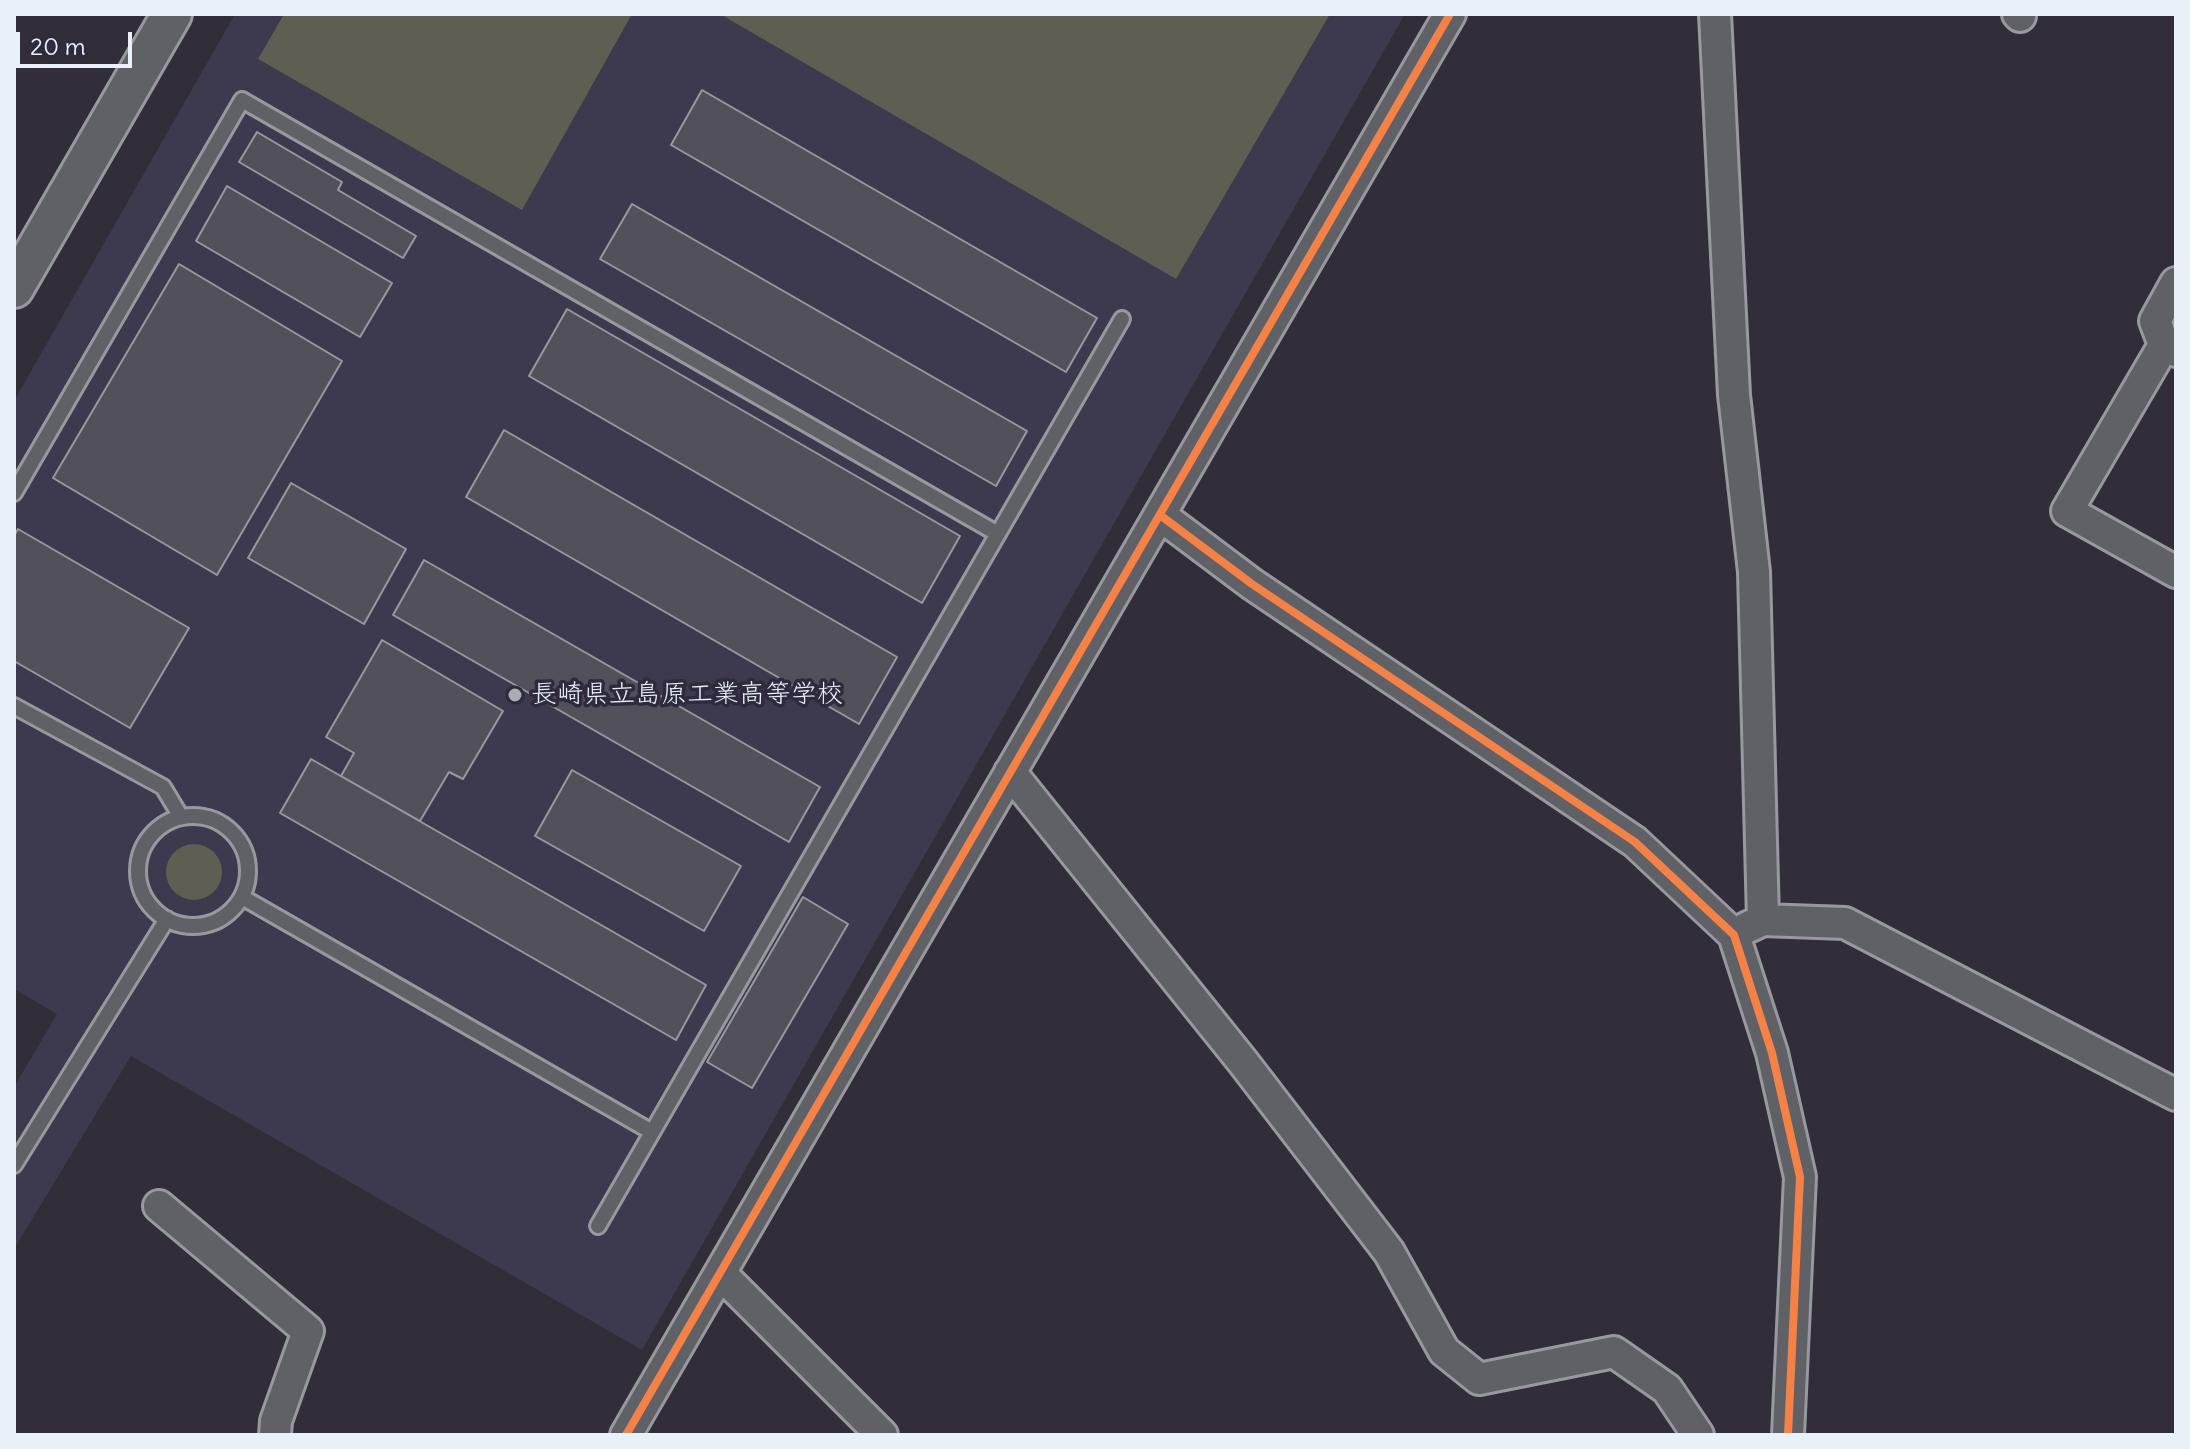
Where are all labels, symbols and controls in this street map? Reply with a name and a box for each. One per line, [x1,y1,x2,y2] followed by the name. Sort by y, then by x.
[20,16,136,66] scale bar
[30,31,86,61] text: 20 m
[531,679,843,711] place label: 長崎県立島原工業高等学校
[506,686,524,704] marker: 長崎県立島原工業高等学校

